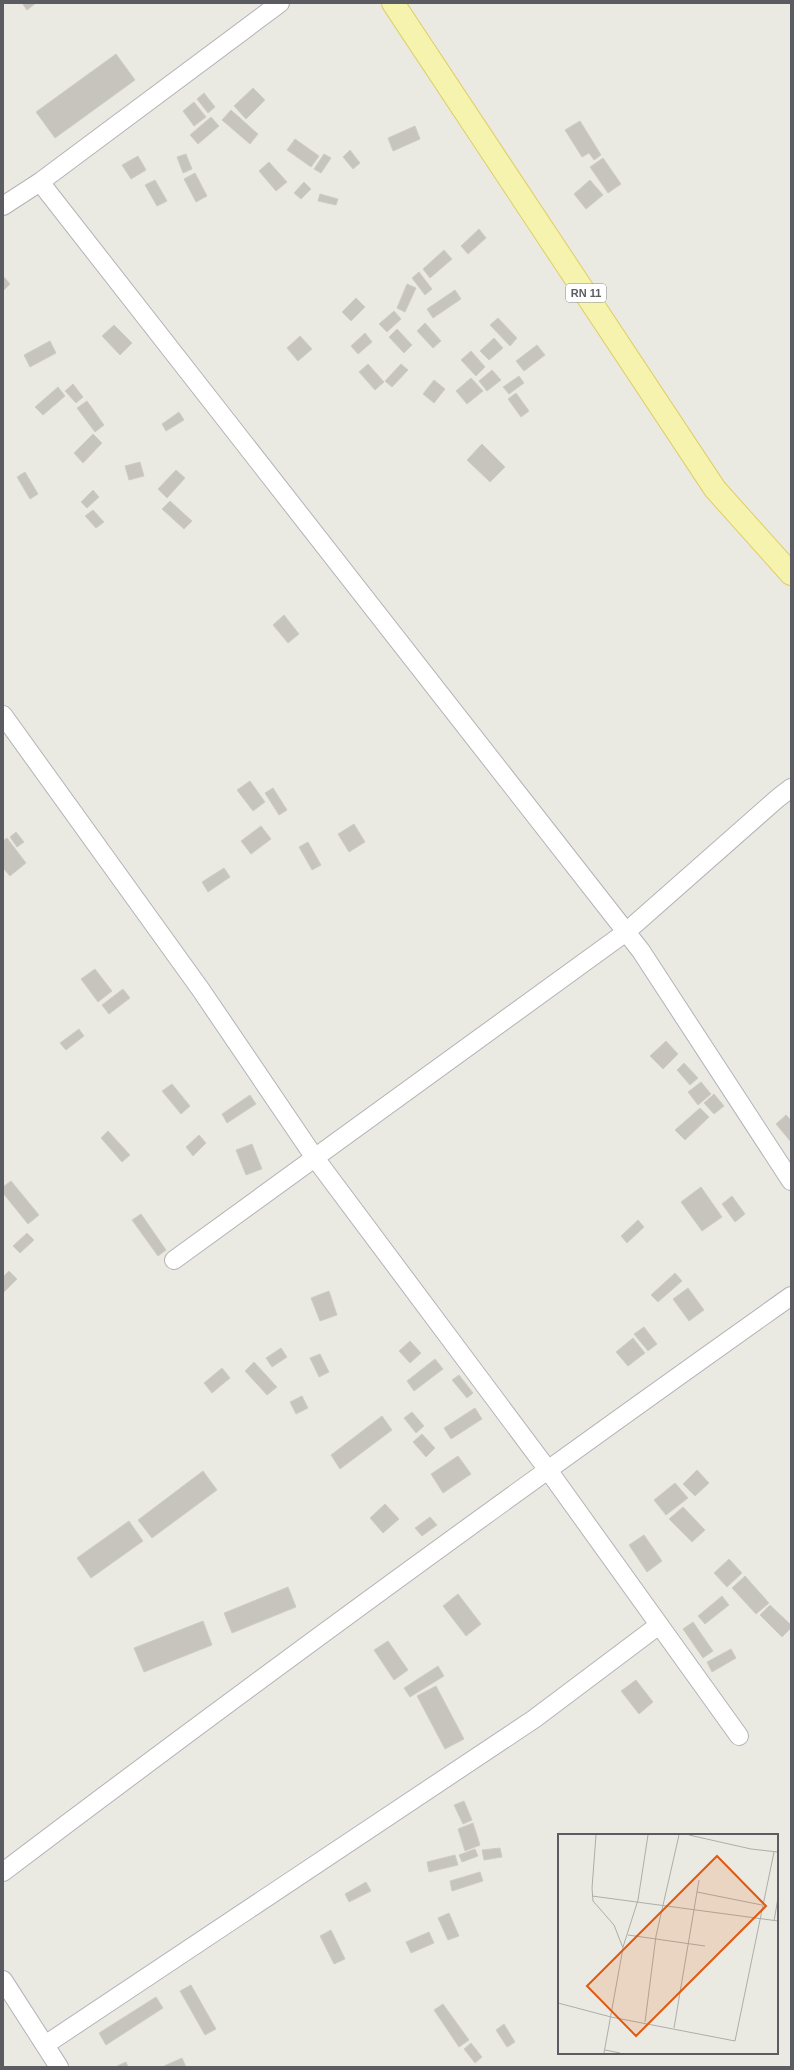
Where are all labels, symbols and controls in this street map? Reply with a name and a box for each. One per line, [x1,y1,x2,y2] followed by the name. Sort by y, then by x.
[566,284,606,302] road number: RN 11
[558,1834,778,2054] inset map

